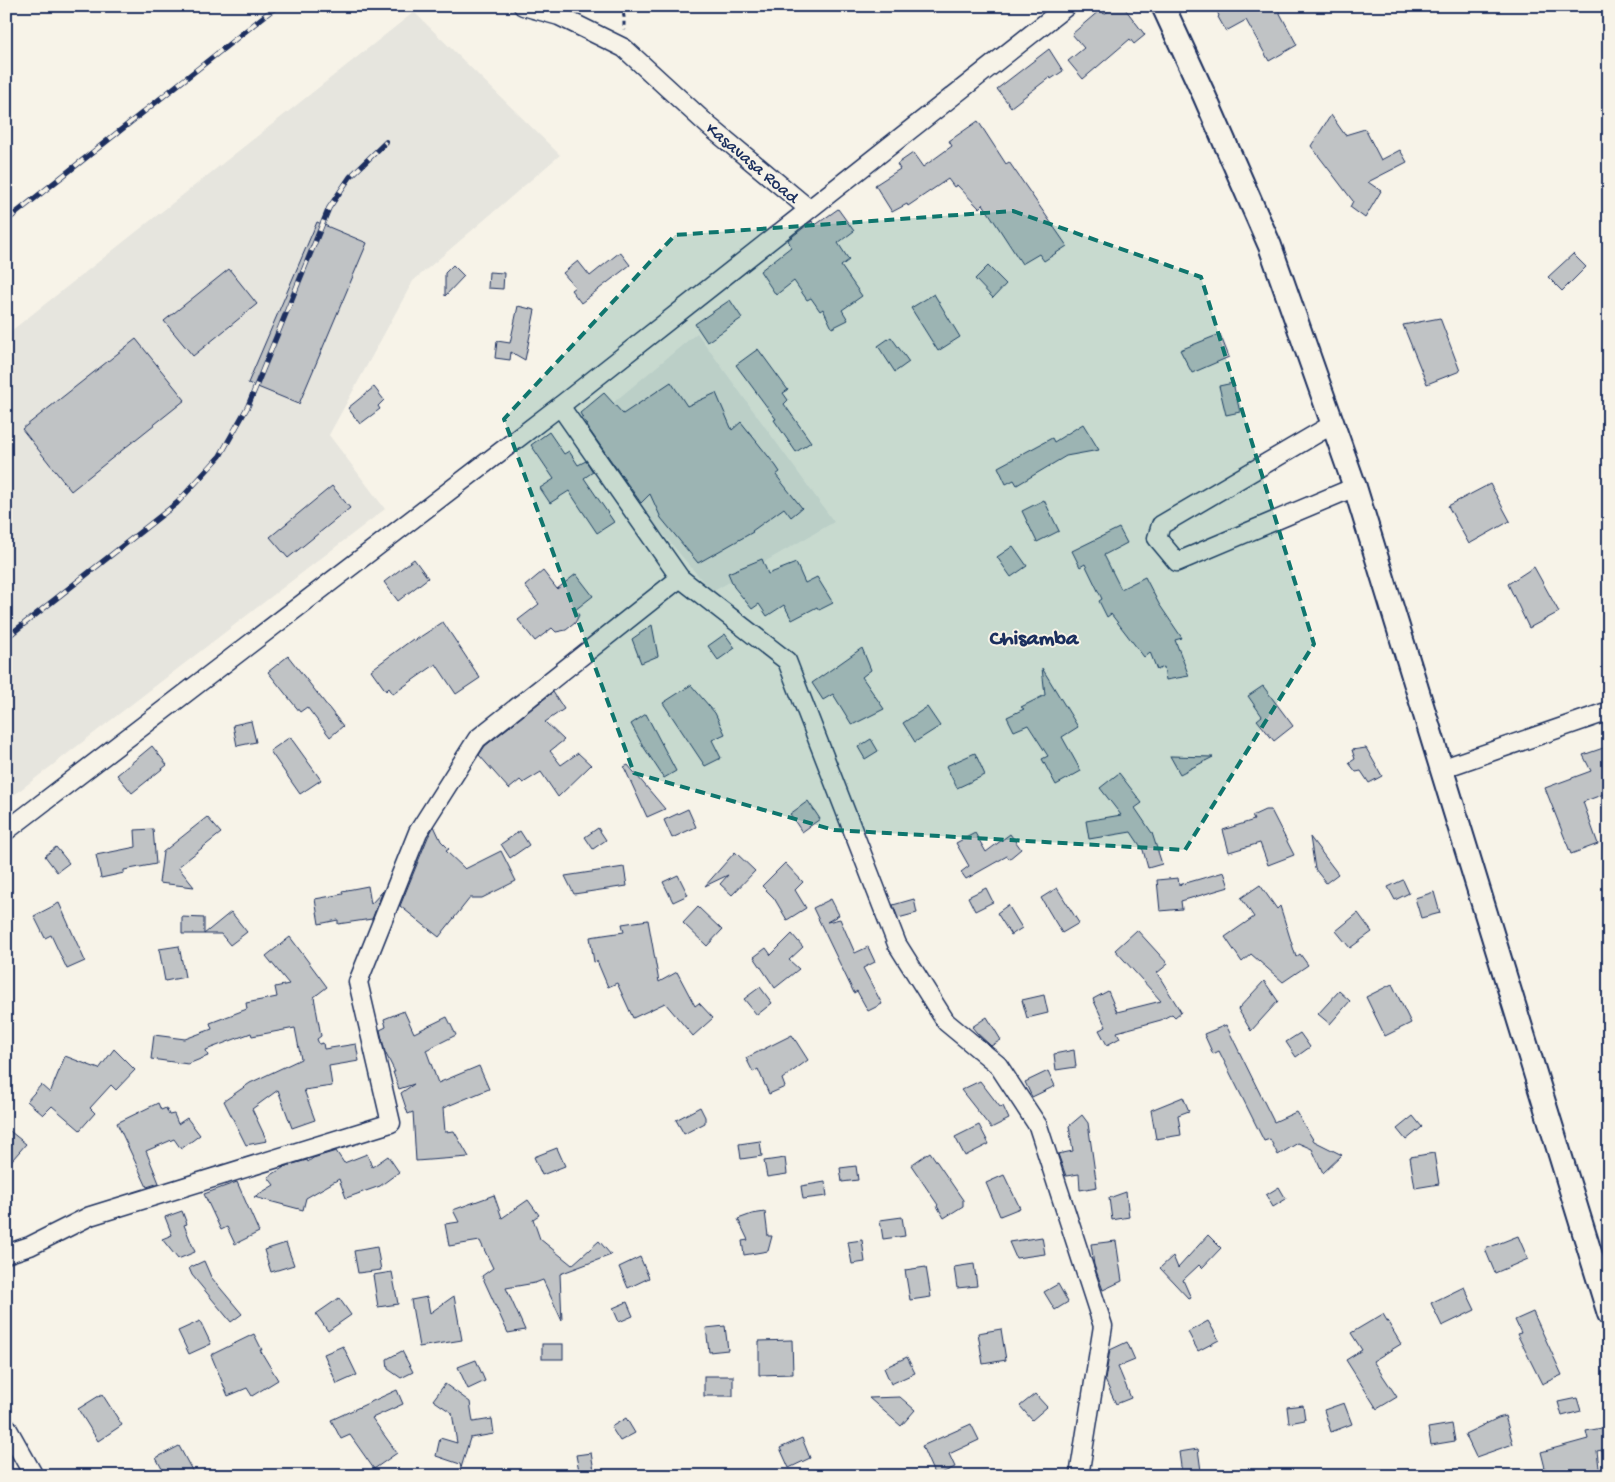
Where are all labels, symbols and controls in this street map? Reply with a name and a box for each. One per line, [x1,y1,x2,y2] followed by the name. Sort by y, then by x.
[701,119,803,210] street label: Kasavasa Road
[989,627,1080,653] district label: Chisamba

